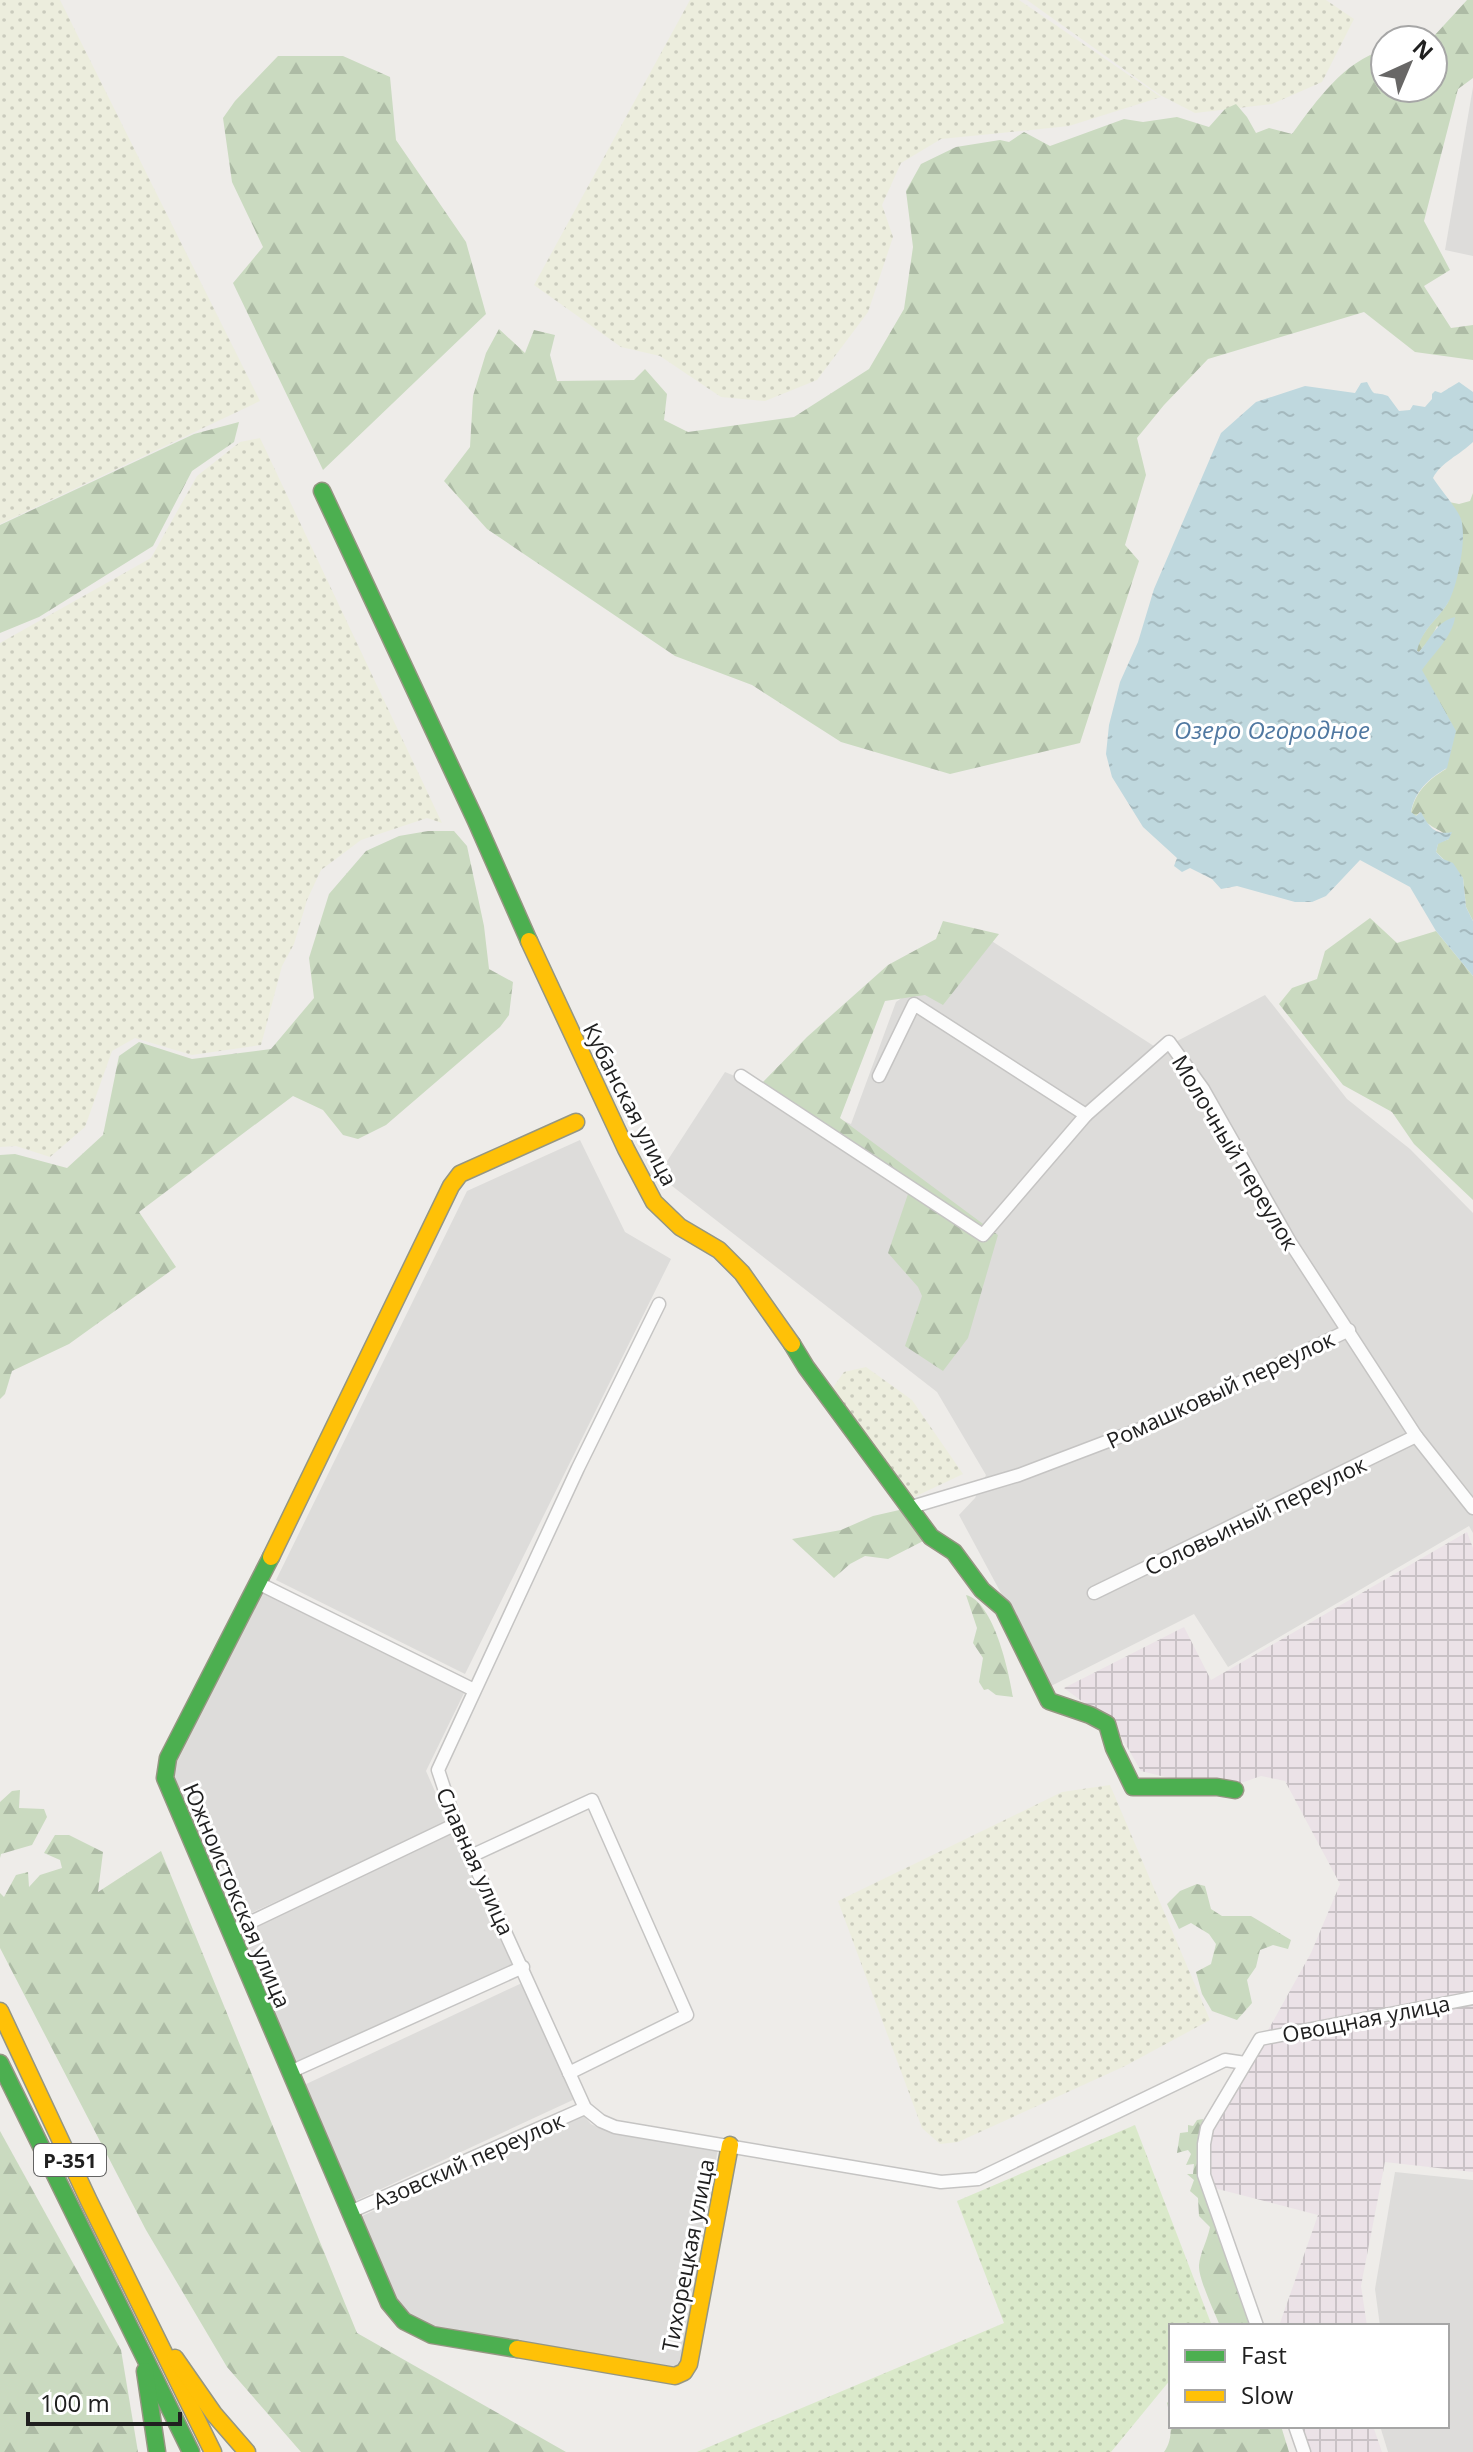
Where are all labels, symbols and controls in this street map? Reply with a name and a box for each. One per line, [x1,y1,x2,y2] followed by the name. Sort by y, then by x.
[1369,24,1449,104] north arrow
[1407,32,1440,66] text: N
[1174,713,1370,746] water label: Озеро Огородное
[577,1017,685,1191] street label: Кубанская улица
[1166,1049,1307,1256] street label: Молочный переулок
[1101,1323,1339,1455] street label: Ромашковый переулок
[1139,1448,1371,1582] street label: Соловьиный переулок
[177,1778,299,2012] street label: Южноистокская улица
[430,1782,522,1940] street label: Славная улица
[1280,1987,1452,2049] street label: Овощная улица
[368,2104,569,2216] street label: Азовский переулок
[34,2144,106,2176] road number: Р-351
[654,2156,720,2354] street label: Тихорецкая улица
[1169,2324,1449,2428] legend
[1241,2338,1287,2371] text: Fast
[28,2376,180,2426] scale bar
[1241,2378,1294,2411] text: Slow
[40,2386,110,2419] text: 100 m

